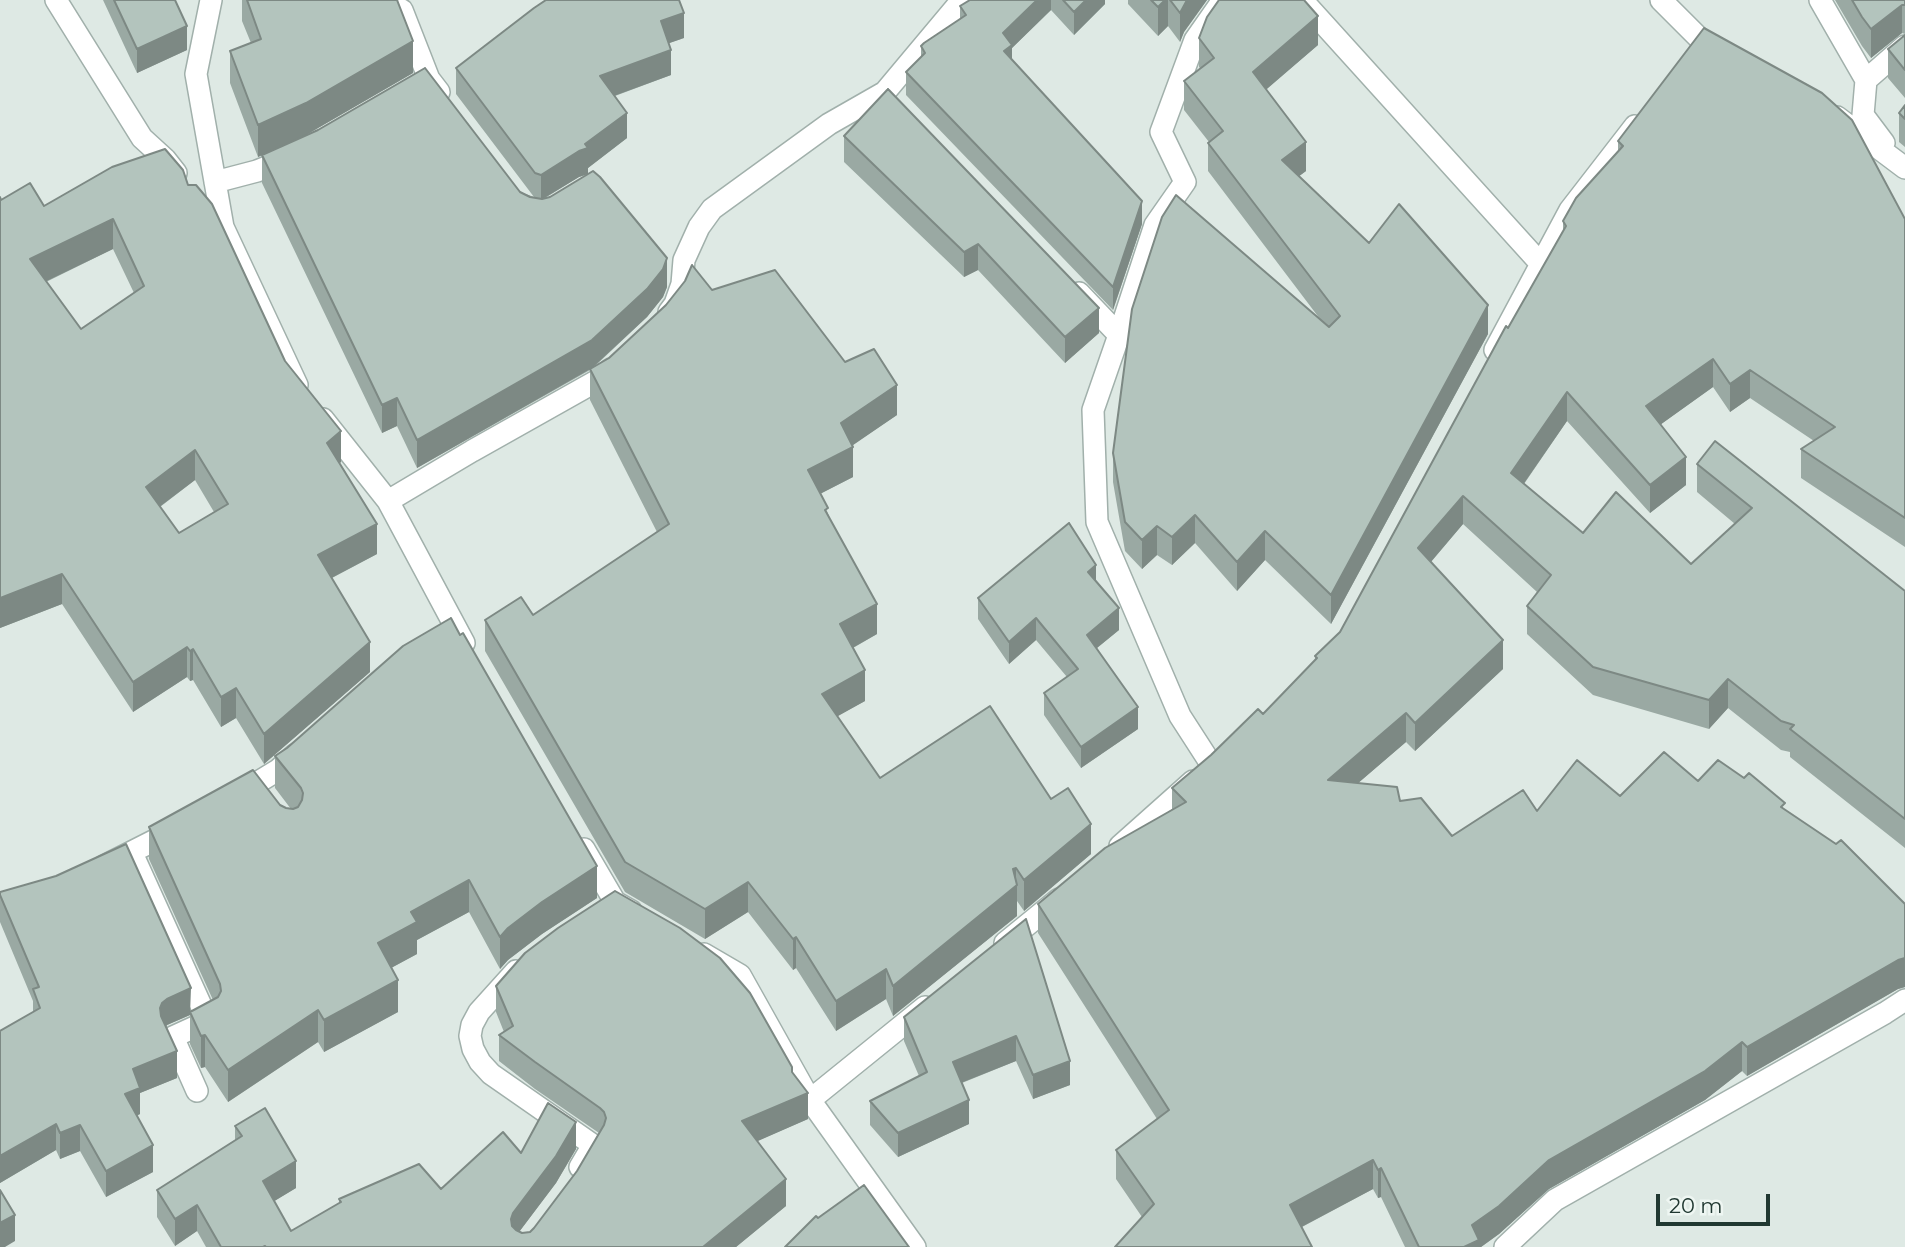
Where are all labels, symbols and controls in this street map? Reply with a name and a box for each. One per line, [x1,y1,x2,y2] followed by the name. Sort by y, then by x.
[1660,1180,1774,1224] scale bar
[1669,1193,1723,1218] text: 20 m

